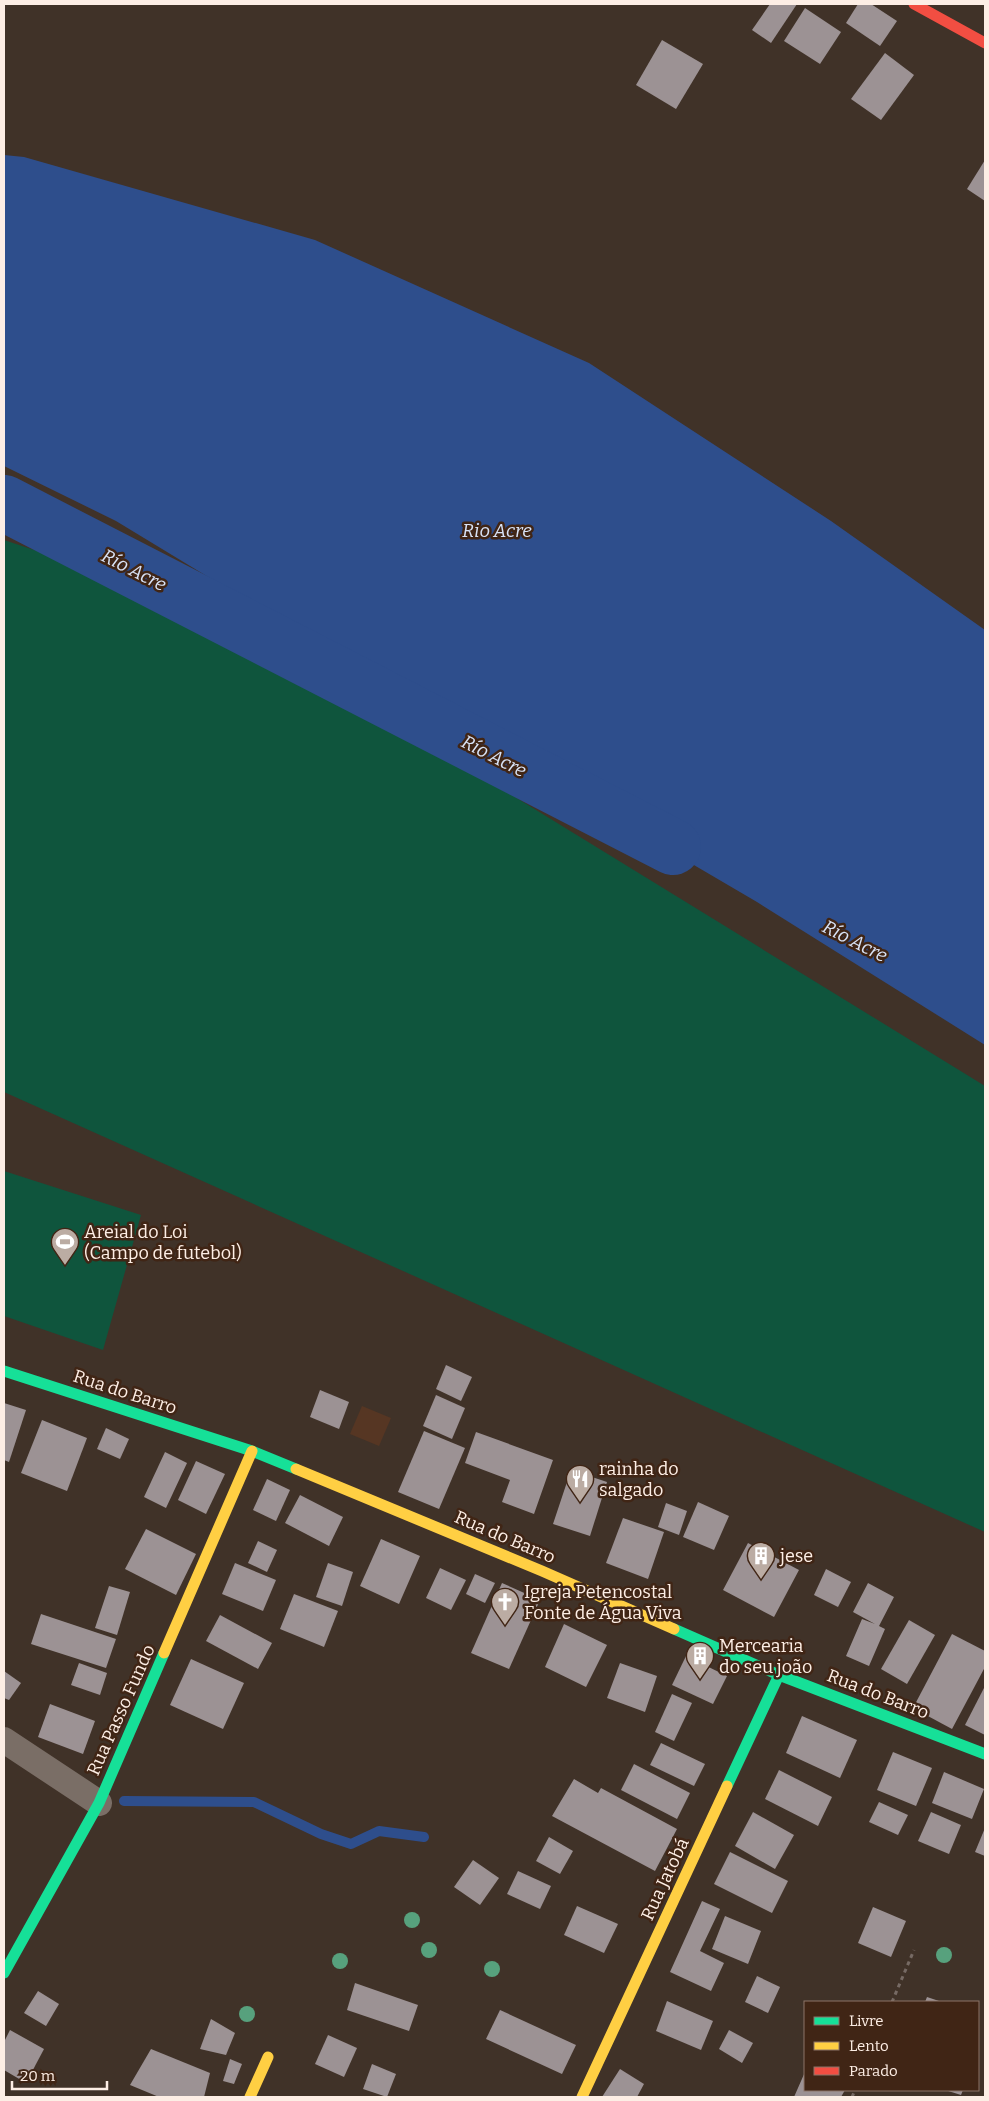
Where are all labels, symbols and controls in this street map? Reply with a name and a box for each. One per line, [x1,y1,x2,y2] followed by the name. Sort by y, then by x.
[462,519,532,542] water label: Rio Acre
[98,544,171,596] water label: Río Acre
[458,730,531,782] water label: Río Acre
[819,915,892,967] water label: Río Acre
[84,1221,242,1264] place label: Areial do Loi (Campo de futebol)
[50,1227,80,1266] sports icon: Areial do Loi (Campo de futebol)
[71,1365,179,1419] street label: Rua do Barro
[599,1458,679,1501] place label: rainha do salgado
[565,1464,595,1503] restaurant icon: rainha do salgado
[451,1506,559,1568] street label: Rua do Barro
[746,1541,776,1580] building icon: jese
[779,1545,813,1567] place label: jese
[524,1581,682,1624] place label: Igreja Petencostal Fonte de Água Viva
[490,1587,520,1626] church icon: Igreja Petencostal Fonte de Água Viva
[719,1635,812,1678] place label: Mercearia do seu joão
[82,1641,160,1779] street label: Rua Passo Fundo
[685,1641,715,1680] building icon: Mercearia do seu joão
[824,1664,932,1724] street label: Rua do Barro
[636,1834,694,1924] street label: Rua Jatobá
[804,2001,979,2091] legend
[849,2012,884,2030] text: Livre
[849,2037,889,2055] text: Lento
[12,2058,108,2090] scale bar
[849,2062,898,2080] text: Parado
[20,2067,56,2085] text: 20 m

